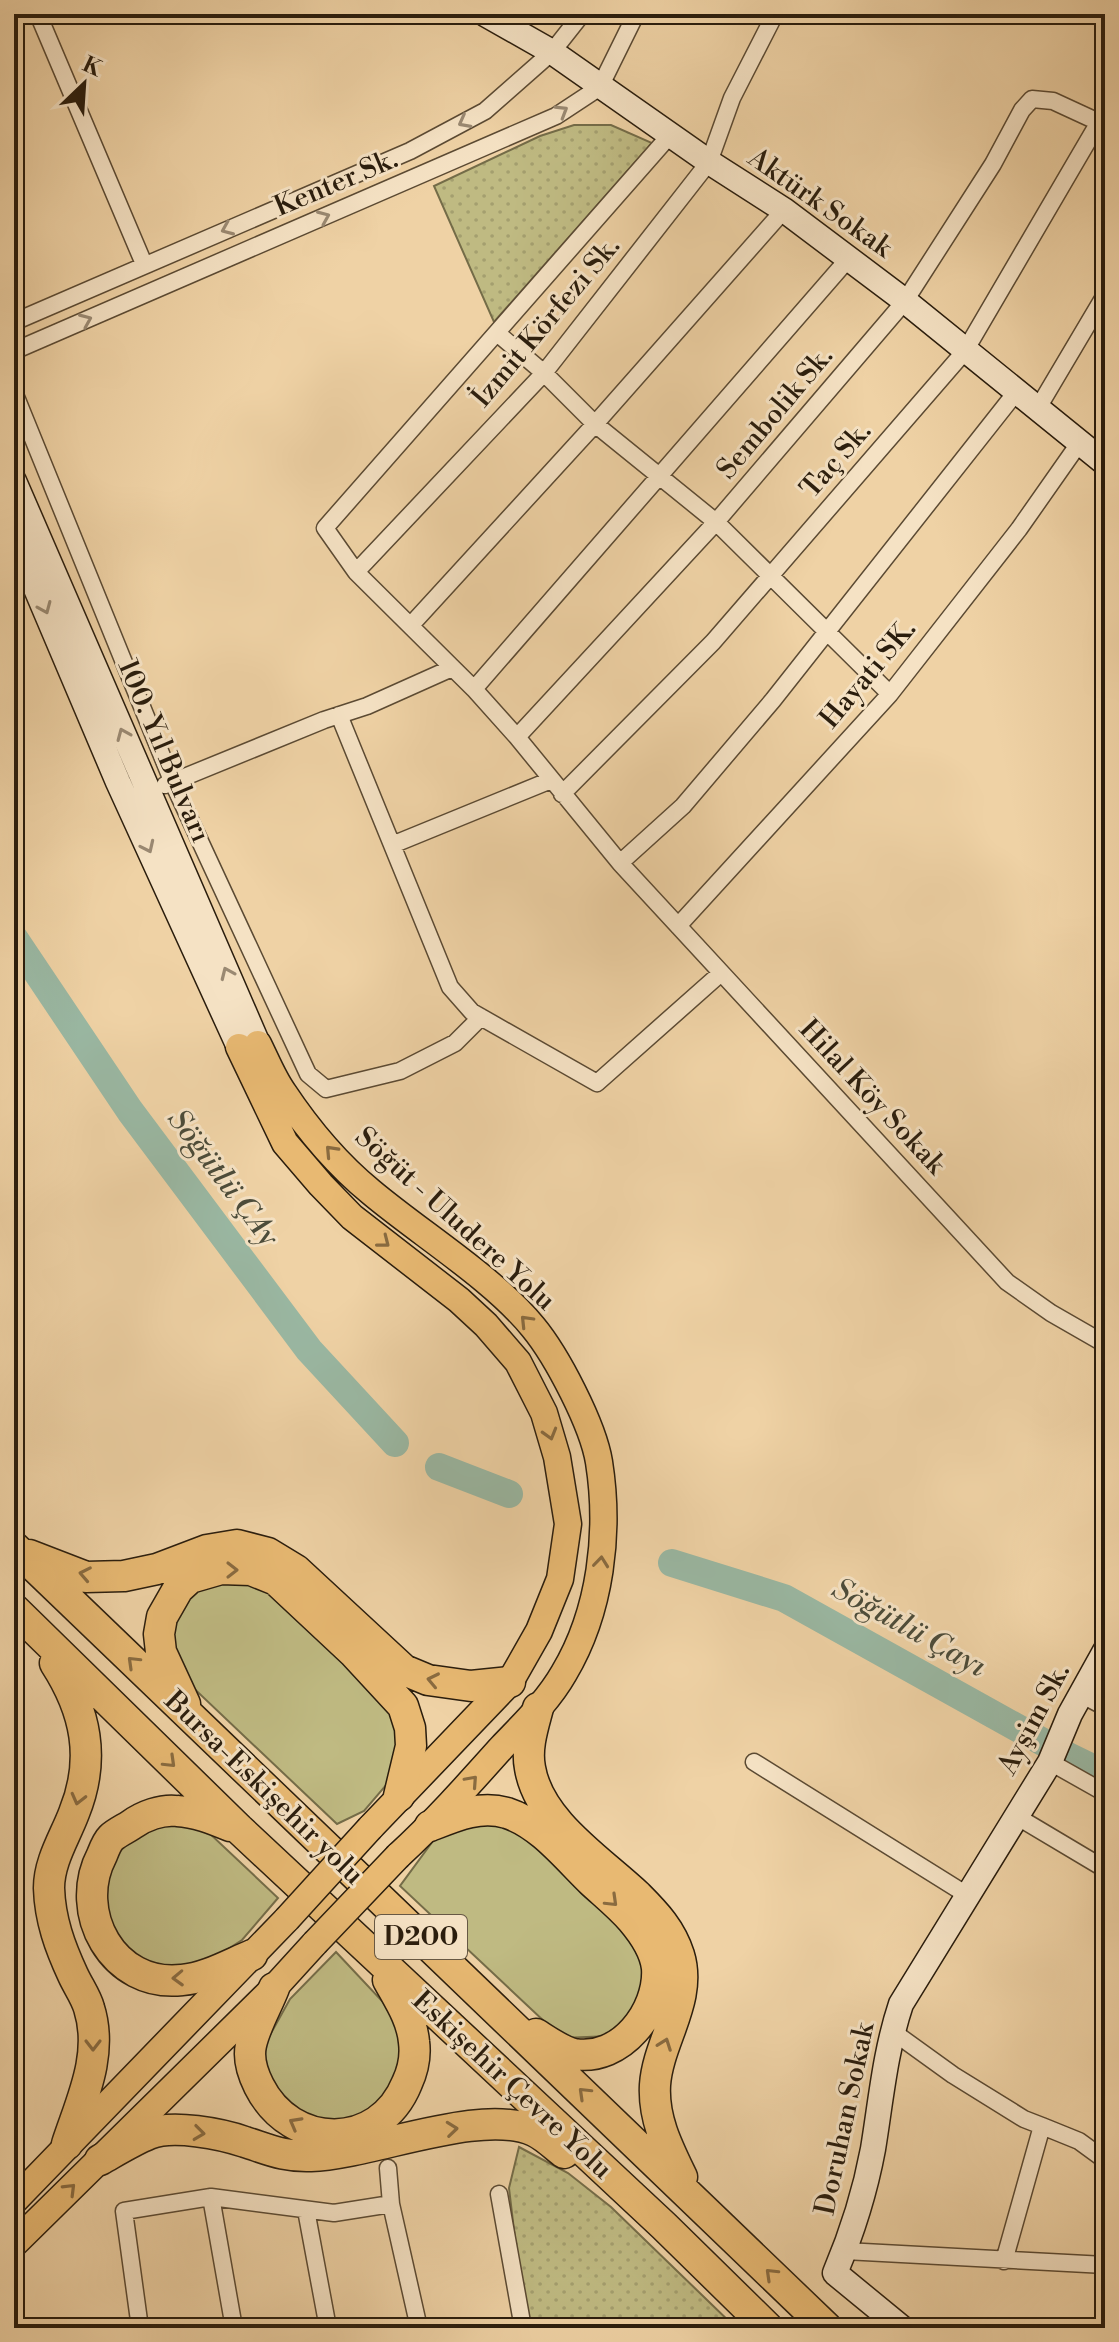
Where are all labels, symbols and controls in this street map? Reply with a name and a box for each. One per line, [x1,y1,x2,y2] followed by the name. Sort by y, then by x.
[44,44,124,124] north arrow
[78,51,107,84] text: K
[553,106,568,121] one-way arrow
[458,112,472,128] one-way arrow
[740,140,900,266] street label: Aktürk Sokak
[269,141,403,225] street label: Kenter Sk.
[316,210,330,226] one-way arrow
[220,219,235,235] one-way arrow
[464,229,628,415] street label: İzmit Körfezi Sk.
[77,314,92,330] one-way arrow
[709,339,841,487] street label: Sembolik Sk.
[793,414,879,506] street label: Taç Sk.
[35,600,51,614] one-way arrow
[812,612,924,736] street label: Hayati SK.
[110,654,218,848] street label: 100. Yıl Bulvarı
[117,728,133,742] one-way arrow
[138,839,154,853] one-way arrow
[221,966,237,981] one-way arrow
[791,1012,954,1183] street label: Hilal Köy Sokak
[159,1102,288,1255] water label: Söğütlü ÇAy
[348,1120,563,1318] street label: Söğüt - Uludere Yolu
[325,1146,340,1160] one-way arrow
[375,1232,390,1246] one-way arrow
[521,1316,536,1330] one-way arrow
[541,1426,557,1440] one-way arrow
[592,1555,609,1568] one-way arrow
[226,1561,238,1578] one-way arrow
[79,1566,93,1583] one-way arrow
[825,1570,993,1686] water label: Söğütlü Çayı
[128,1657,142,1671] one-way arrow
[990,1657,1078,1782] street label: Ayşim Sk.
[427,1672,441,1689] one-way arrow
[156,1683,371,1892] street label: Bursa-Eskişehir yolu
[161,1752,175,1767] one-way arrow
[462,1775,476,1790] one-way arrow
[70,1792,87,1805] one-way arrow
[603,1892,617,1907] one-way arrow
[375,1915,467,1959] road number: D200
[171,1969,184,1986] one-way arrow
[405,1983,619,2187] street label: Eskişehir Çevre Yolu
[808,2018,883,2218] street label: Doruhan Sokak
[655,2038,672,2052] one-way arrow
[84,2039,102,2052] one-way arrow
[579,2088,593,2103] one-way arrow
[289,2118,303,2133] one-way arrow
[446,2121,459,2138] one-way arrow
[192,2124,205,2141] one-way arrow
[61,2184,75,2199] one-way arrow
[766,2269,780,2283] one-way arrow

